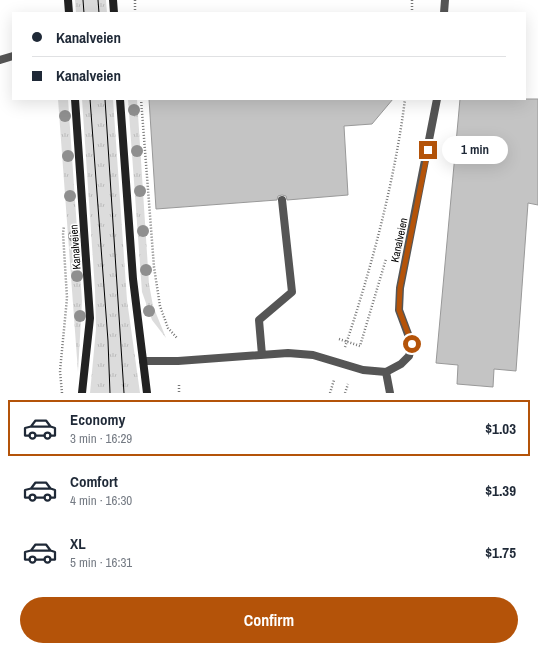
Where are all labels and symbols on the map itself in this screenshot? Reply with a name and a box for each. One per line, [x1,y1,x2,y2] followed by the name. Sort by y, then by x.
[442,136,508,164] callout: 1 min
[419,141,437,159] route end
[387,216,411,264] street label: Kanalveien
[66,224,84,270] street label: Kanalveien
[403,335,421,353] route start

